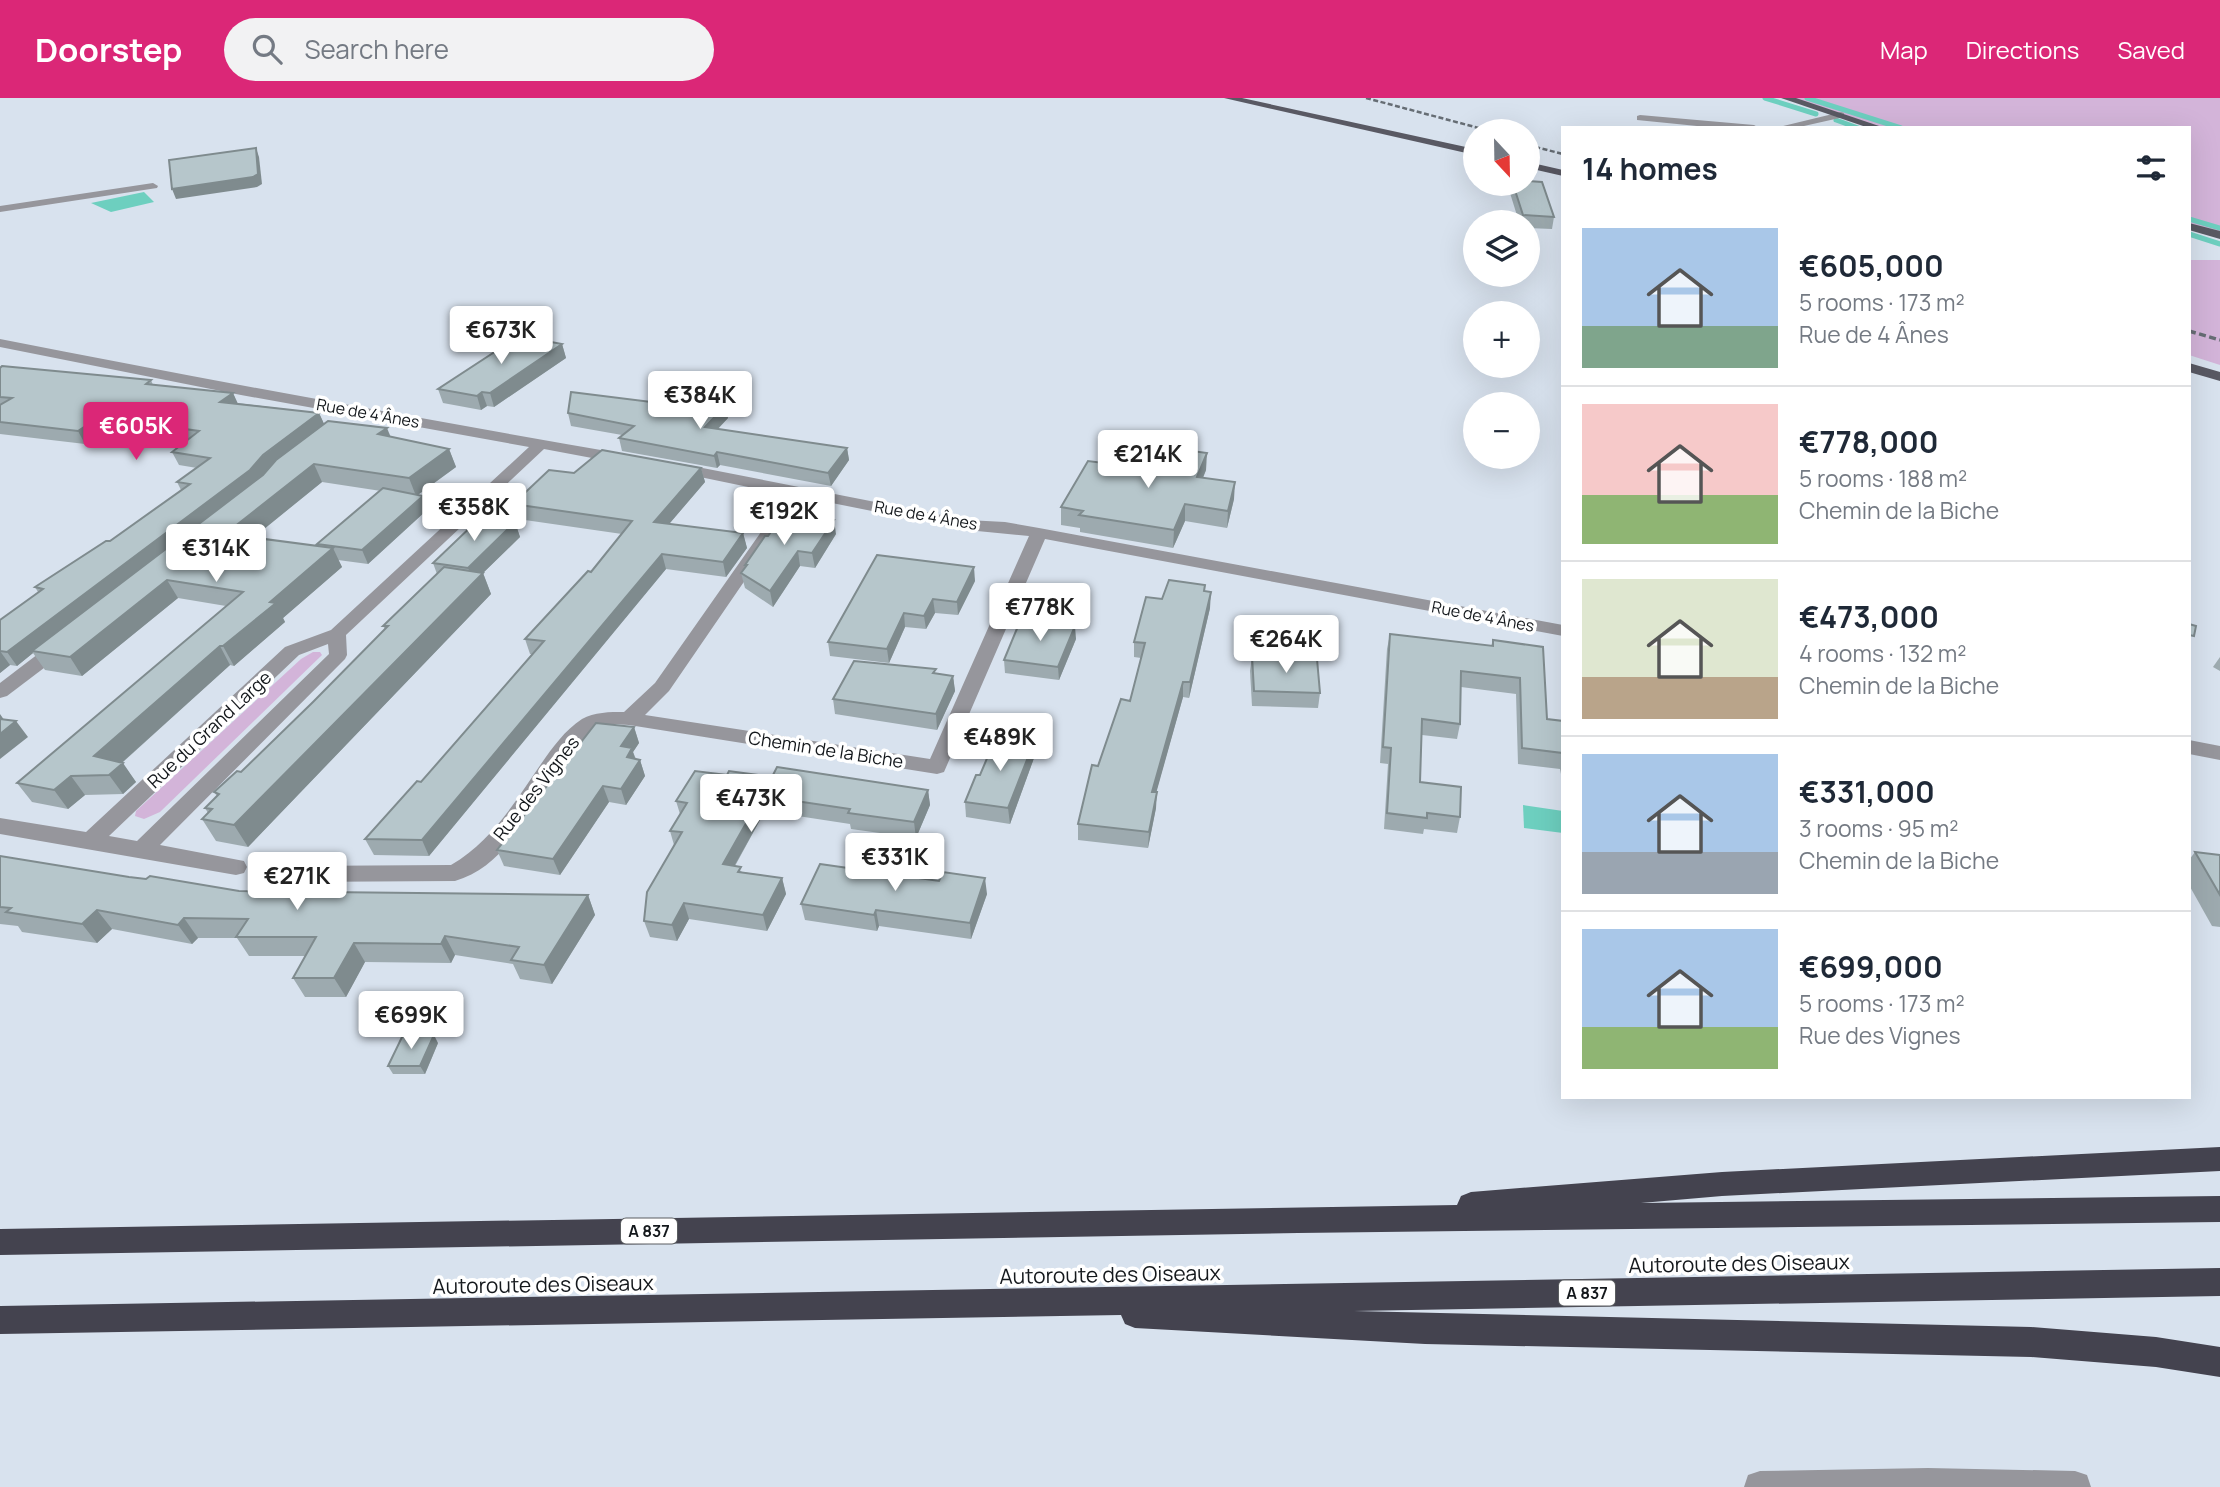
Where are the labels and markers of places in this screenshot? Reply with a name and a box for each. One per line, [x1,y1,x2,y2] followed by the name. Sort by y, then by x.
[452,306,550,366] pin: €673K
[651,372,749,431] pin: €384K
[87,402,185,462] pin: €605K
[1099,430,1197,490] pin: €214K
[425,484,523,543] pin: €358K
[735,488,833,547] pin: €192K
[167,524,265,584] pin: €314K
[991,584,1089,643] pin: €778K
[1237,616,1335,675] pin: €264K
[951,714,1049,773] pin: €489K
[702,774,800,834] pin: €473K
[846,834,944,893] pin: €331K
[248,852,346,912] pin: €271K
[362,992,460,1051] pin: €699K

